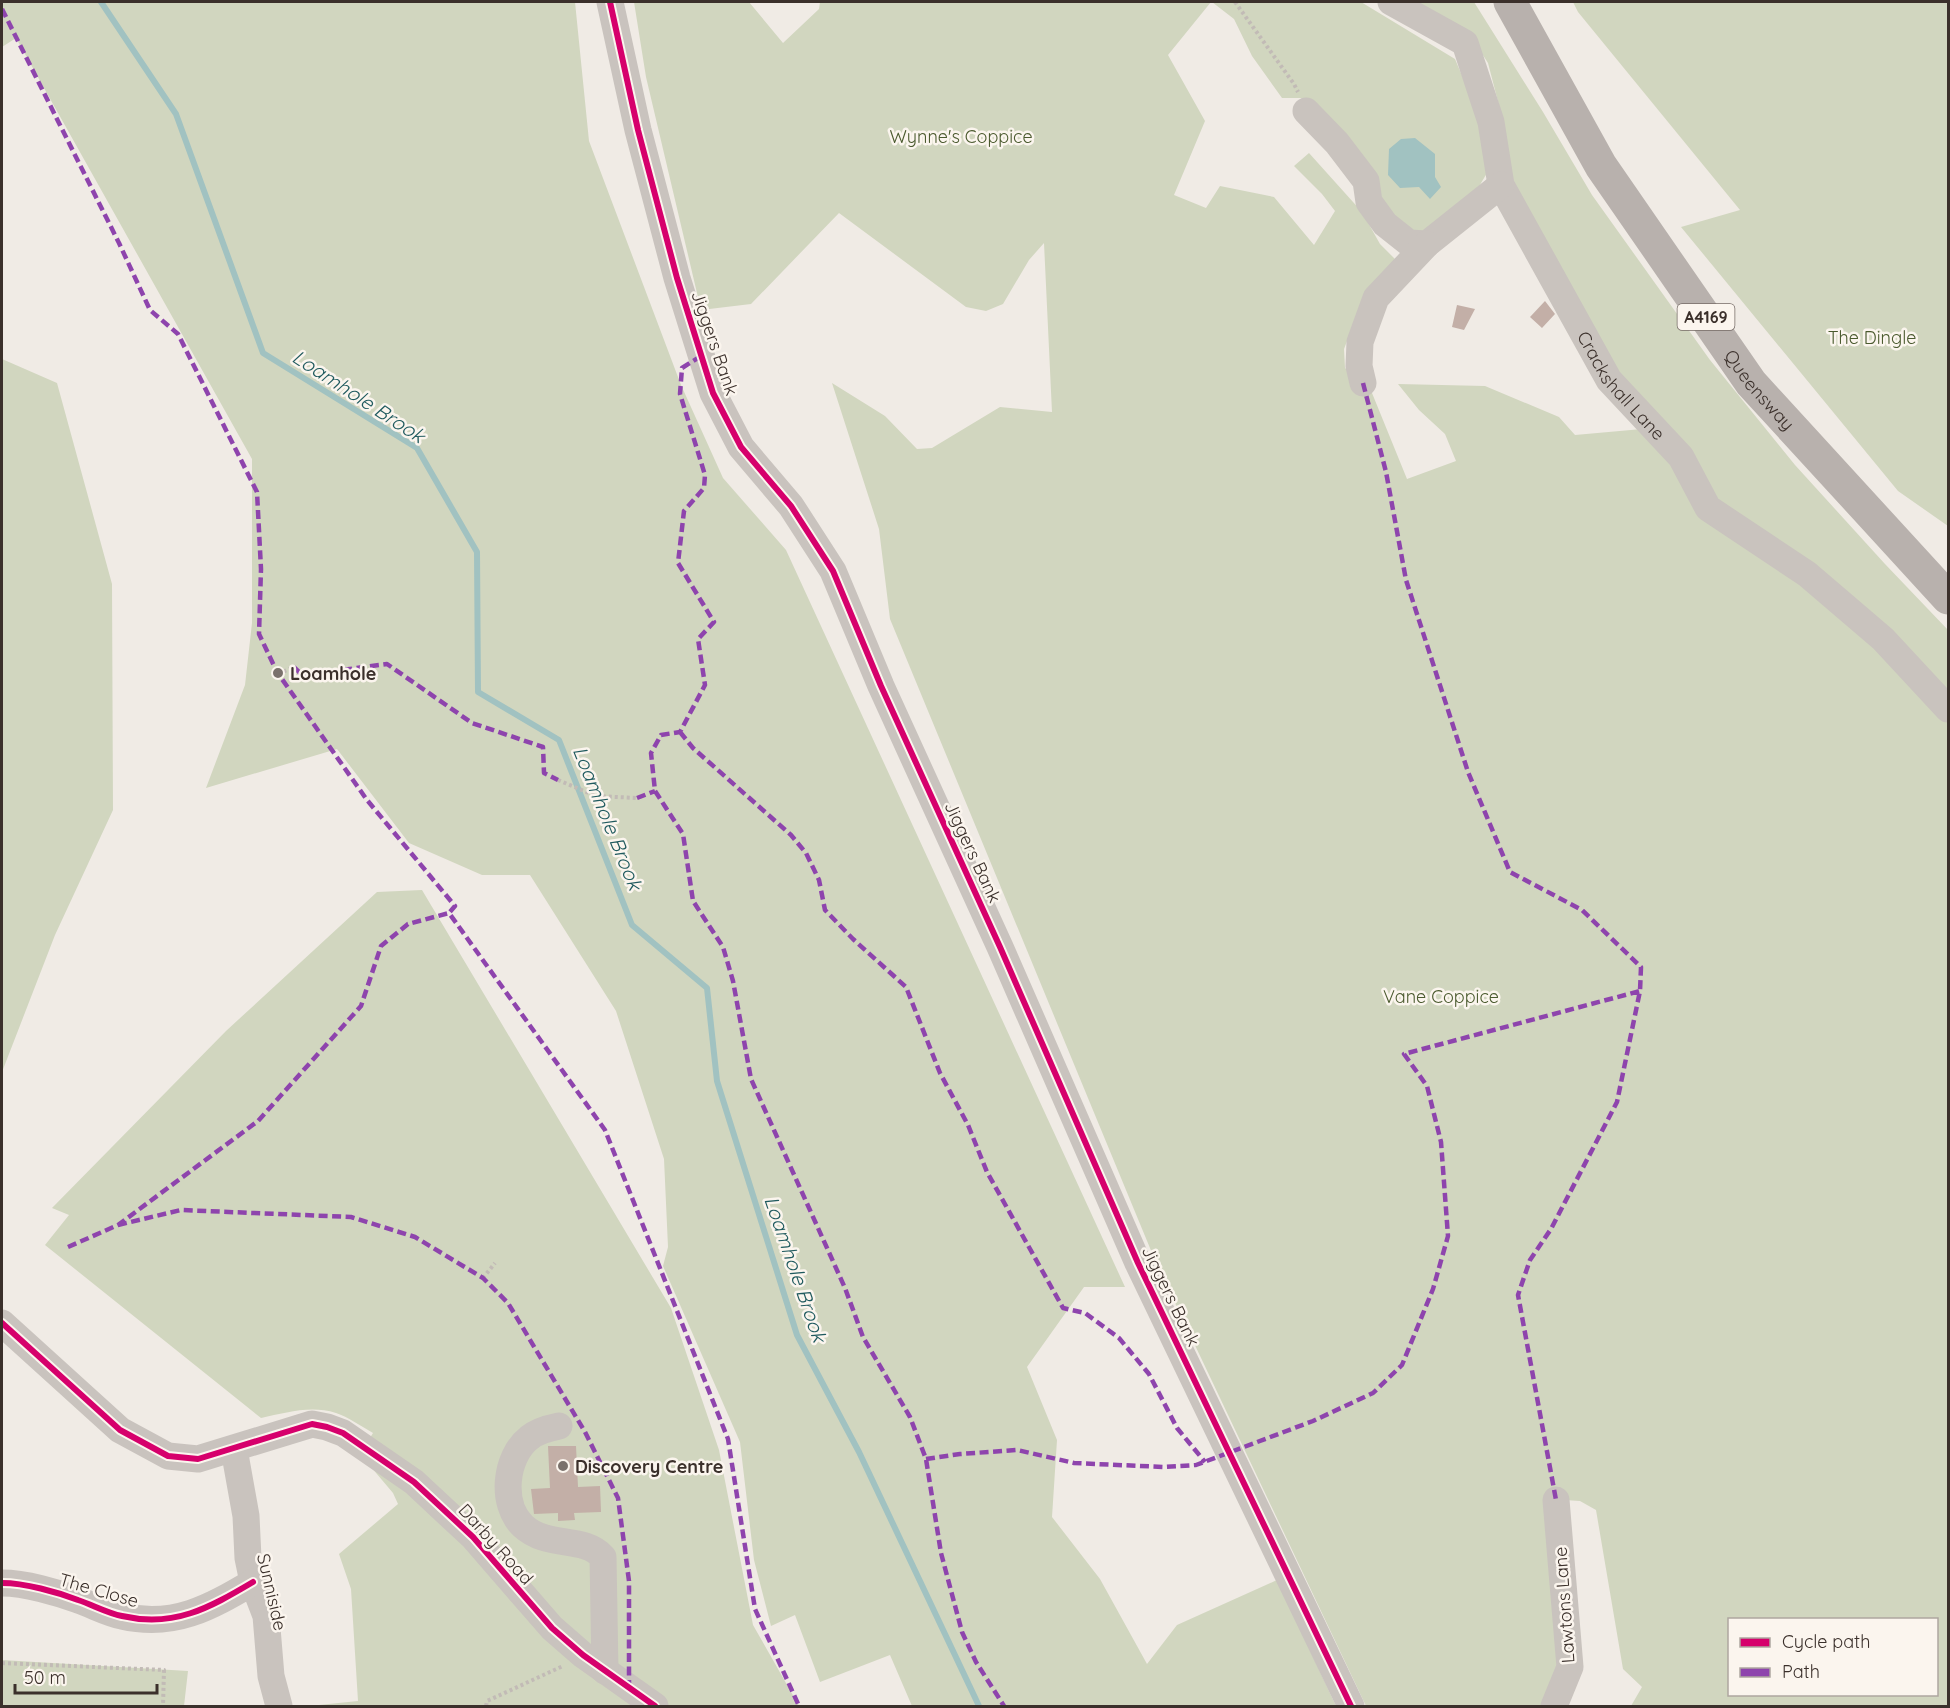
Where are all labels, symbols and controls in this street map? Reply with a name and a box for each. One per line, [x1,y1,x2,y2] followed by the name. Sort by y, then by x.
[889,125,1033,148] park label: Wynne's Coppice
[686,288,744,398] street label: Jiggers Bank
[1678,304,1734,330] road number: A4169
[1828,326,1916,349] park label: The Dingle
[1573,327,1670,445] street label: Crackshall Lane
[288,344,432,449] water label: Loamhole Brook
[1720,345,1800,435] street label: Queensway
[290,662,376,685] place label: Loamhole
[271,666,285,680] marker: Loamhole
[568,742,649,896] water label: Loamhole Brook
[939,798,1007,906] street label: Jiggers Bank
[1383,985,1499,1008] park label: Vane Coppice
[759,1193,833,1347] water label: Loamhole Brook
[1137,1242,1205,1350] street label: Jiggers Bank
[575,1455,723,1478] place label: Discovery Centre
[556,1459,570,1473] marker: Discovery Centre
[454,1499,538,1589] street label: Darby Road
[1548,1546,1580,1664] street label: Lawtons Lane
[252,1551,292,1633] street label: Sunniside
[57,1568,141,1612] street label: The Close
[1728,1618,1938,1696] legend
[1782,1630,1870,1653] text: Cycle path
[15,1657,158,1695] scale bar
[1782,1660,1820,1683] text: Path
[24,1666,66,1689] text: 50 m

